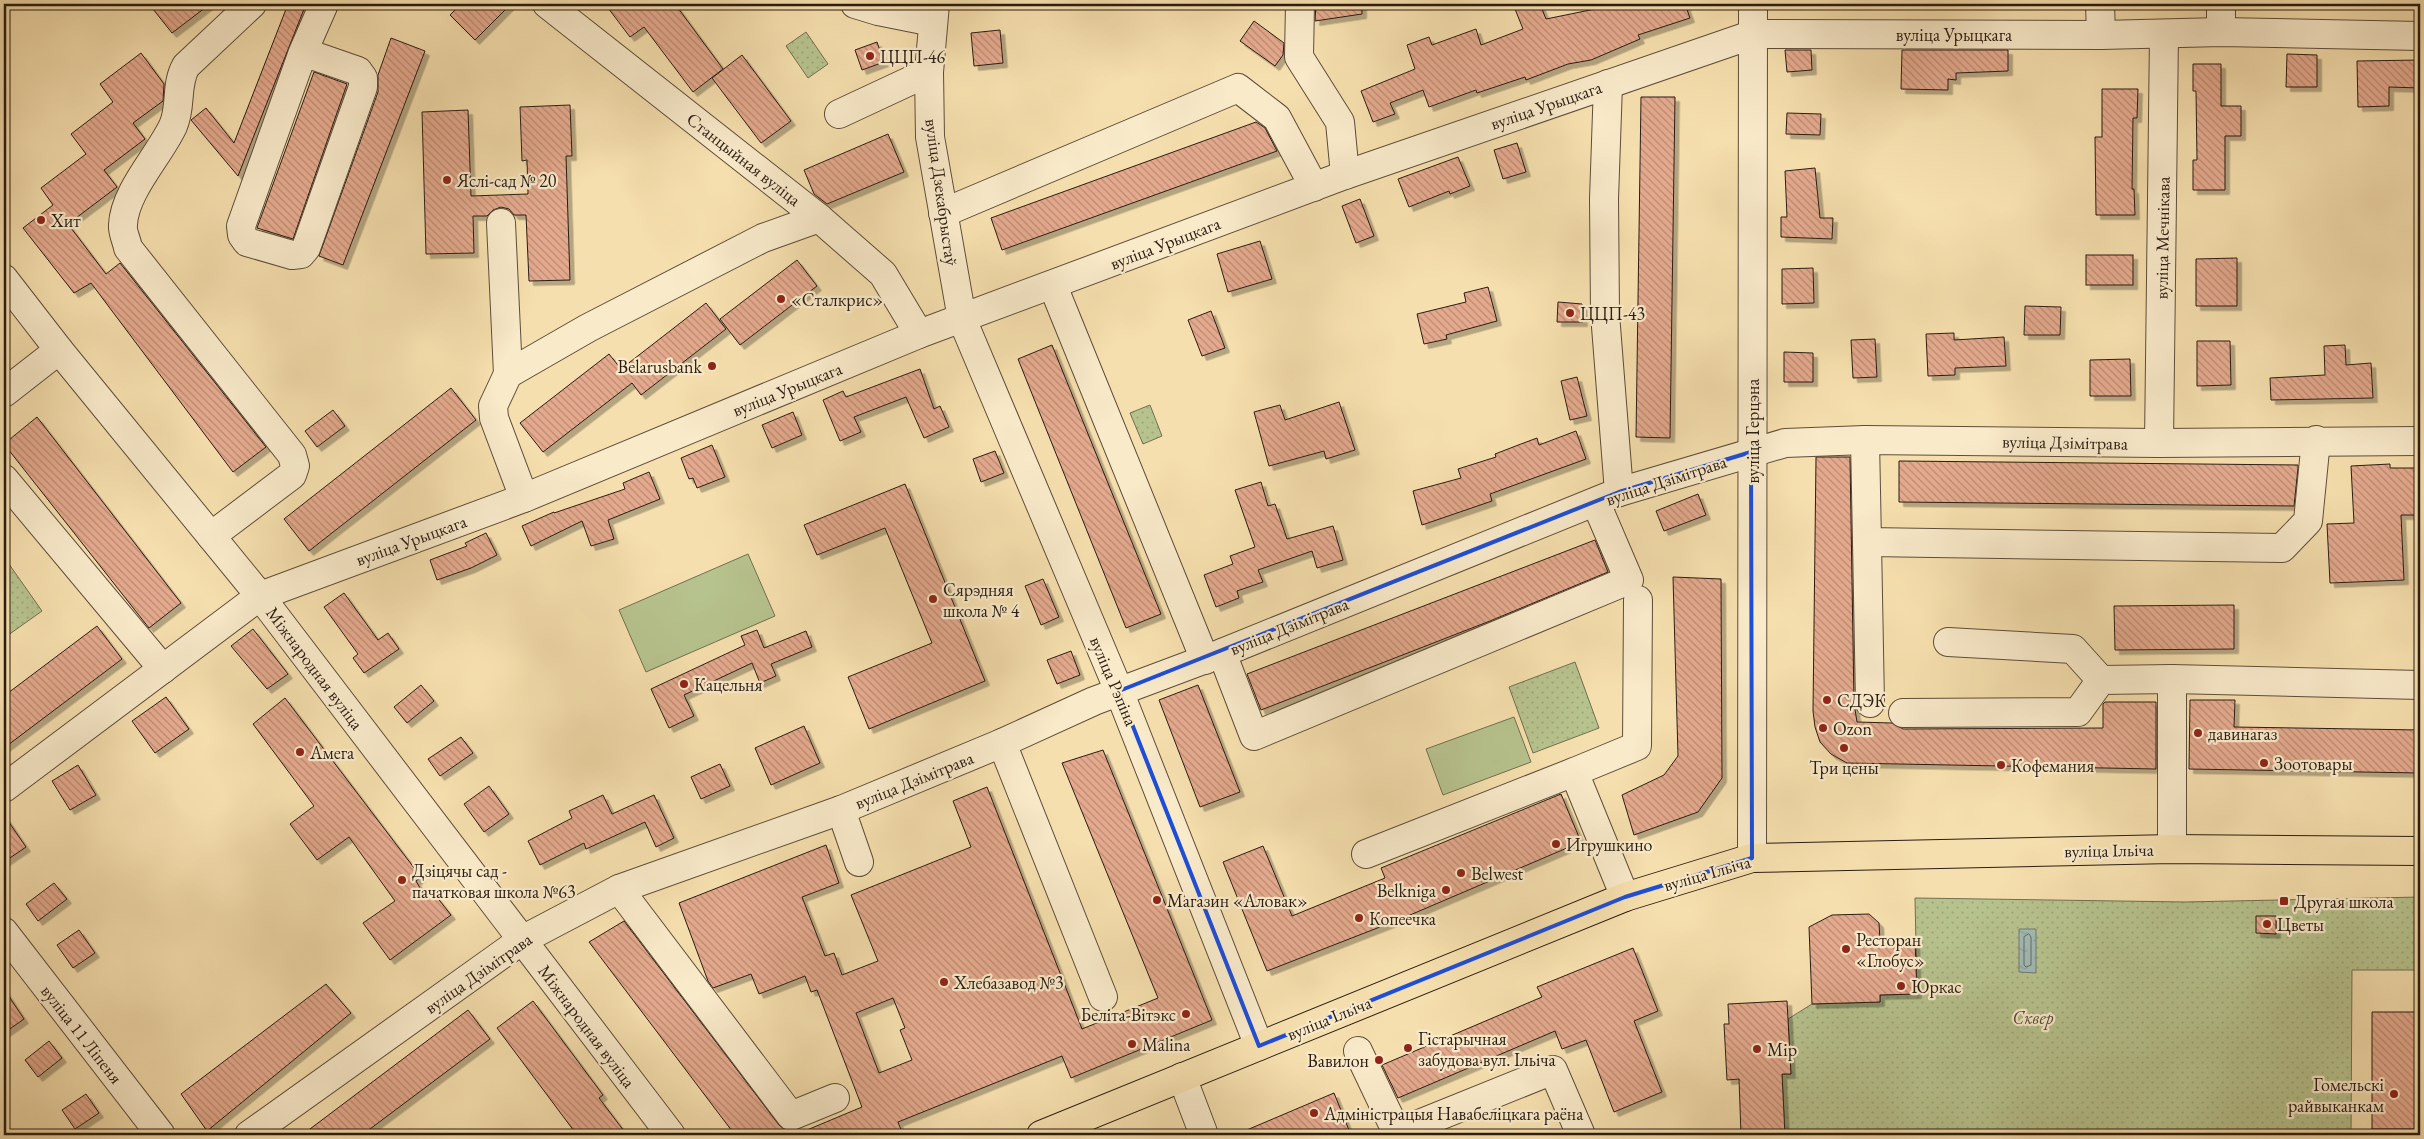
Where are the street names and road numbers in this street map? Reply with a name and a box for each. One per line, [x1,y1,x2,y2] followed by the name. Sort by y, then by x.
[1896,23,2013,46] street label: вуліца Урыцкага
[1487,75,1606,135] street label: вуліца Урыцкага
[682,107,806,211] street label: Станцыйная вуліца
[920,117,964,267] street label: вуліца Дзекабрыстаў
[2149,176,2175,300] street label: вуліца Мечнікава
[1107,211,1224,275] street label: вуліца Урыцкага
[729,356,846,421] street label: вуліца Урыцкага
[1741,378,1764,484] street label: вуліца Герцэна
[2002,429,2129,455] street label: вуліца Дзімітрава
[1603,449,1730,510] street label: вуліца Дзімітрава
[352,509,470,571] street label: вуліца Урыцкага
[1226,591,1352,660] street label: вуліца Дзімітрава
[261,602,369,735] street label: Міжнародная вуліца
[1085,633,1144,730] street label: вуліца Рэпіна
[851,745,977,814] street label: вуліца Дзімітрава
[2064,838,2155,862] street label: вуліца Ільіча
[1661,849,1754,896] street label: вуліца Ільіча
[420,927,537,1019] street label: вуліца Дзімітрава
[533,960,641,1093] street label: Міжнародная вуліца
[36,980,128,1088] street label: вуліца 11 Ліпеня
[1283,990,1376,1045] street label: вуліца Ільіча

